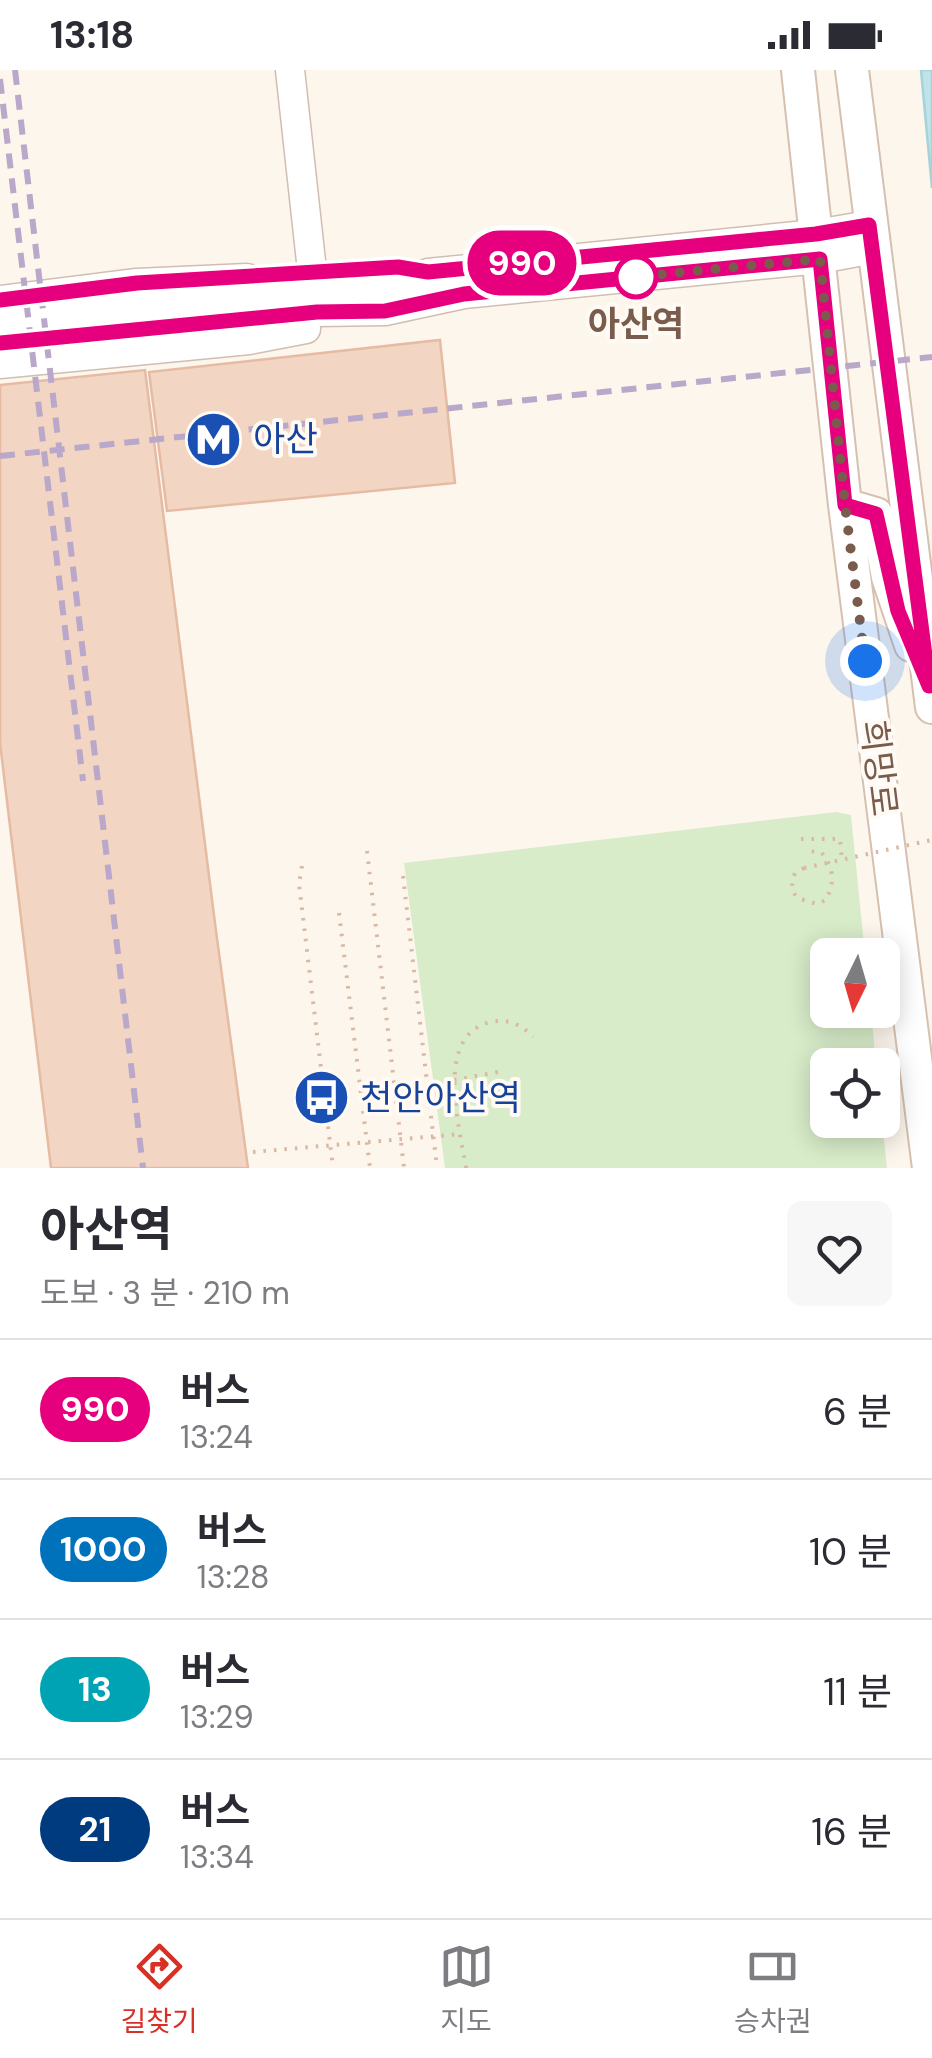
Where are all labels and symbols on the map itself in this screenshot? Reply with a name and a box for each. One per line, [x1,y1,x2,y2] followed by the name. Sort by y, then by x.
[464,230,580,296] line badge: 990
[615,256,657,298] marker: 아산역
[588,301,684,347] place label: 아산역
[184,409,244,469] metro station icon: 아산
[253,416,317,462] place label: 아산
[840,636,890,686] your location
[850,717,908,819] street label: 희망로
[810,938,900,1028] north arrow
[291,1068,351,1128] bus stop icon: 천안아산역
[360,1075,521,1121] place label: 천안아산역

